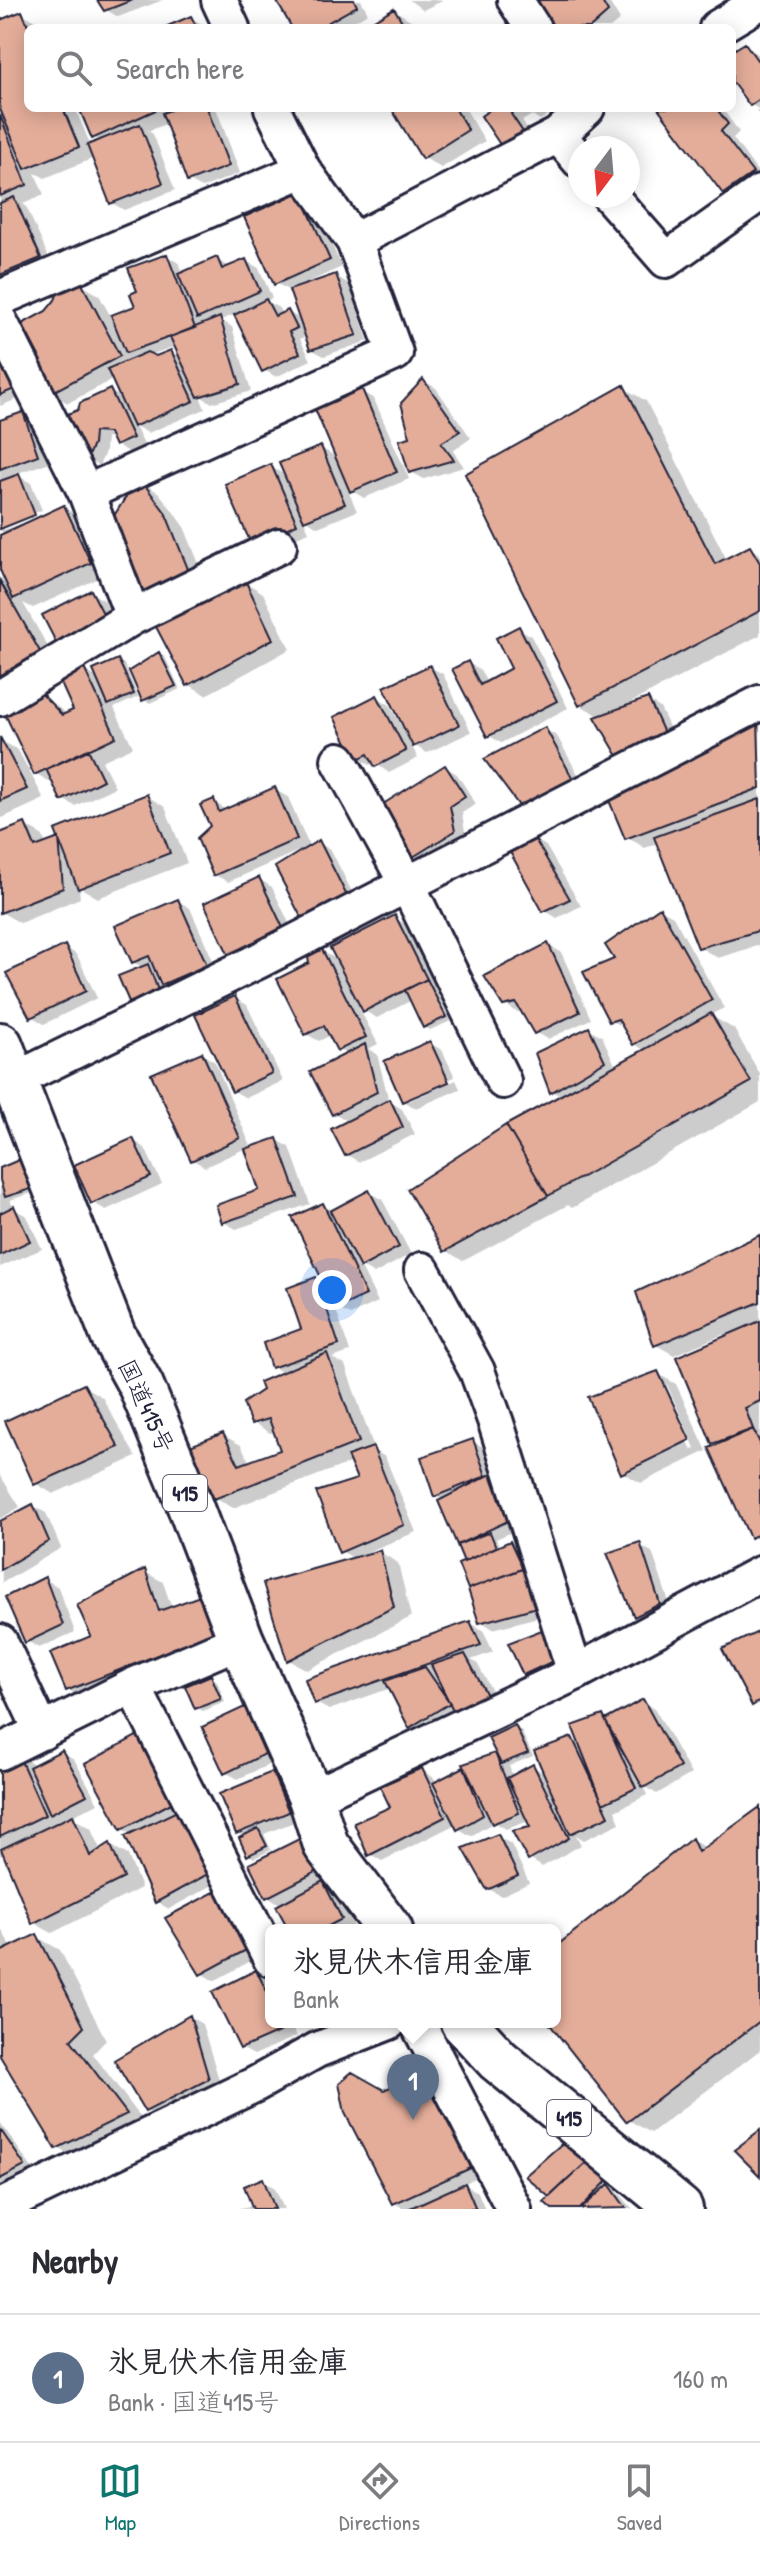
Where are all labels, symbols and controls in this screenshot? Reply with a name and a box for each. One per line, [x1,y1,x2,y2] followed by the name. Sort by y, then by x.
[24,24,736,112] search box
[52,46,96,90] icon: search
[116,48,244,88] text: Search here
[568,136,640,208] north arrow
[312,1270,352,1310] your location
[111,1354,183,1458] street label: 国道415号
[163,1475,207,1511] road number: 415
[265,1924,561,2028] popup
[293,1941,533,1981] text: 氷見伏木信用金庫
[293,1981,339,2016] text: Bank
[387,2054,439,2120] pin: 1
[547,2100,591,2136] road number: 415
[32,2238,118,2284] text: Nearby
[108,2341,348,2381] text: 氷見伏木信用金庫
[53,2361,63,2396] text: 1
[673,2361,728,2396] text: 160 m
[108,2384,279,2419] text: Bank · 国道415号
[98,2459,142,2537] tab: Map
[339,2459,420,2537] tab: Directions
[617,2459,662,2537] tab: Saved

